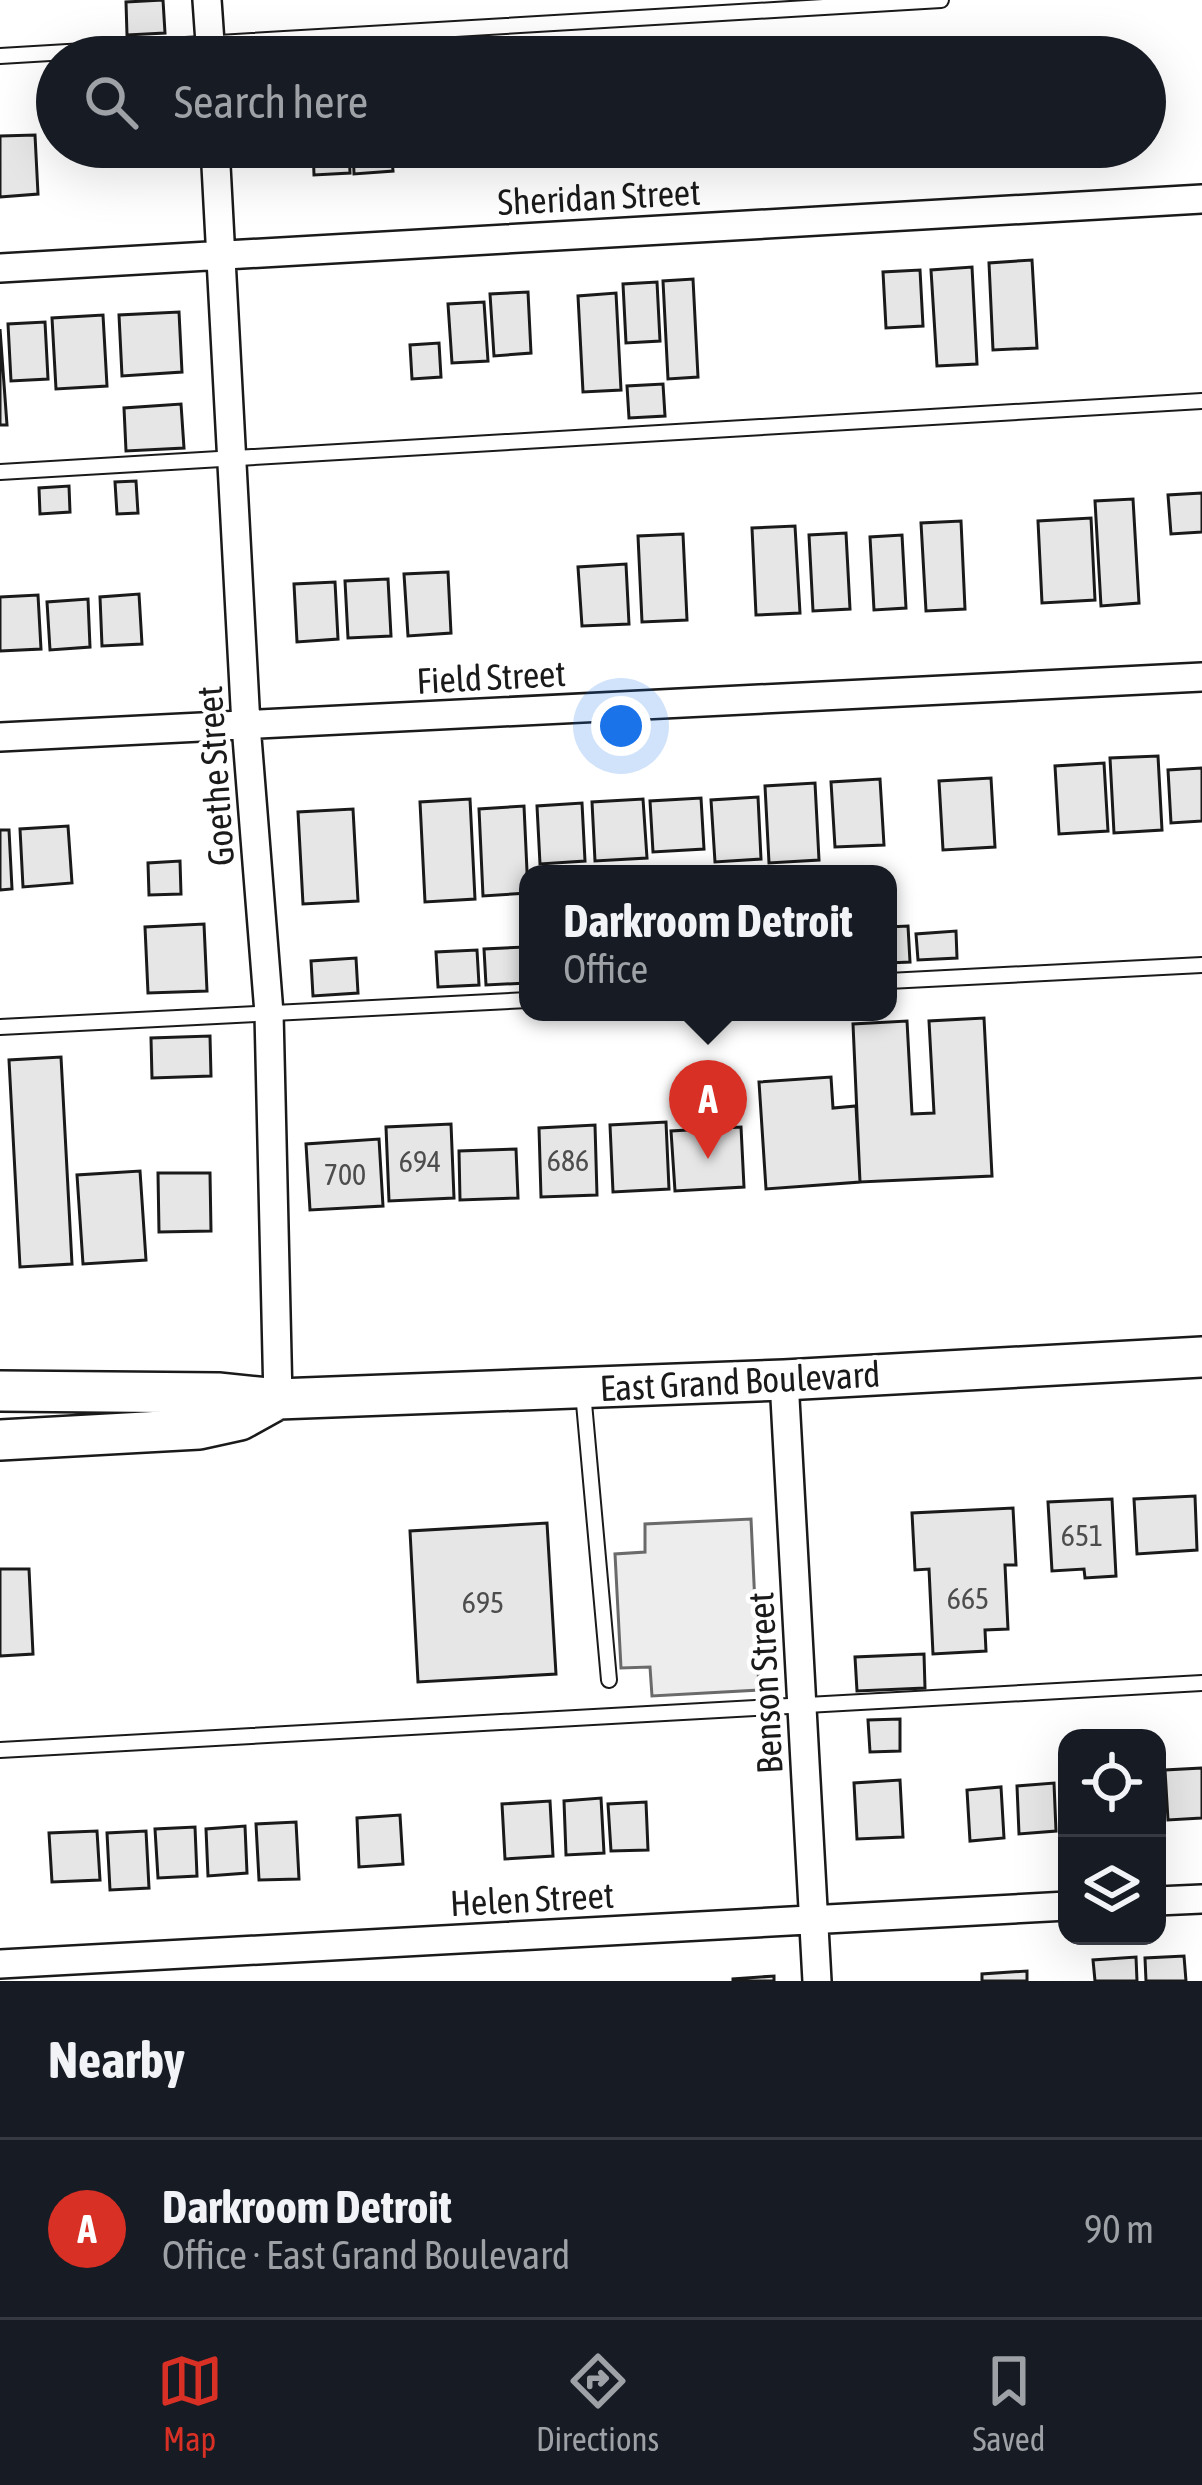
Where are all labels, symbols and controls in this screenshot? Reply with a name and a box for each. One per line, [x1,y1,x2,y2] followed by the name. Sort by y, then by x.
[36,36,1166,168] search box
[78,69,144,135] icon: search
[174,76,368,128] text: Search here
[497,171,701,223] street label: Sheridan Street
[415,652,567,702] street label: Field Street
[188,685,242,867] street label: Goethe Street
[591,696,651,756] your location
[519,865,897,1021] popup
[563,895,853,947] text: Darkroom Detroit
[563,947,648,991] text: Office
[669,1060,747,1159] pin: A
[547,1143,589,1177] house number: 686
[399,1144,441,1178] house number: 694
[324,1157,366,1191] house number: 700
[599,1353,881,1409] street label: East Grand Boulevard
[1061,1518,1103,1552] house number: 651
[947,1581,989,1615] house number: 665
[462,1585,504,1619] house number: 695
[739,1591,791,1775] street label: Benson Street
[1058,1729,1166,1945] map controls
[1058,1729,1166,1837] button: locate
[1058,1837,1166,1945] button: layers
[449,1874,615,1924] street label: Helen Street
[48,2030,185,2089] text: Nearby
[162,2181,452,2233] text: Darkroom Detroit
[77,2207,97,2251] text: A
[1084,2207,1154,2251] text: 90 m
[162,2233,570,2277] text: Office · East Grand Boulevard
[157,2348,223,2458] tab: Map
[536,2348,659,2458] tab: Directions
[972,2348,1045,2458] tab: Saved

